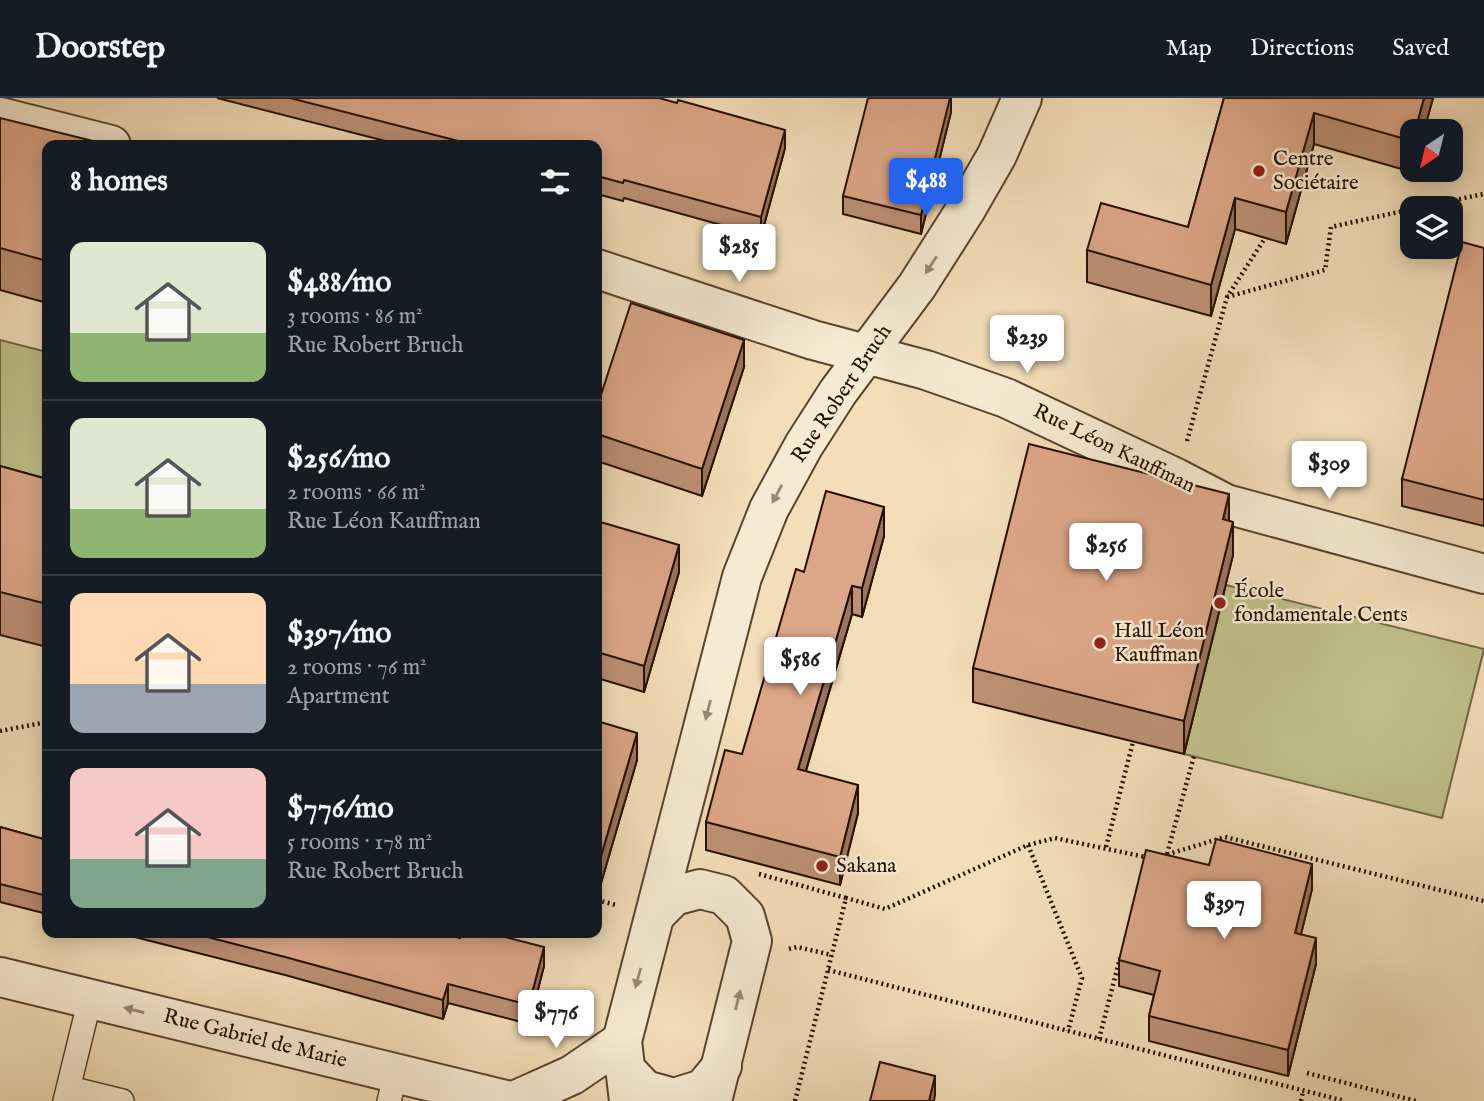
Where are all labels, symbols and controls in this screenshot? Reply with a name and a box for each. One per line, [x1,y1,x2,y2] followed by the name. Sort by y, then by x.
[35,27,165,69] text: Doorstep
[1166,33,1212,64] text: Map
[1250,33,1354,64] text: Directions
[1392,33,1449,64] text: Saved
[1400,119,1463,182] north arrow
[1400,119,1463,259] map controls
[1273,146,1359,197] place label: Centre Sociétaire
[885,158,967,218] pin: $488
[70,163,168,201] text: 8 homes
[536,163,574,201] icon: filters
[1251,163,1267,179] marker: Centre Sociétaire
[905,166,947,195] text: $488
[1400,196,1463,259] button: layers
[698,225,780,284] pin: $285
[719,232,759,261] text: $285
[924,255,937,275] one-way arrow
[287,264,391,302] text: $488/mo
[126,270,210,354] icon: home
[287,302,423,331] text: 3 rooms · 86 m²
[986,316,1068,375] pin: $239
[786,320,898,468] street label: Rue Robert Bruch
[1006,323,1048,352] text: $239
[287,331,464,360] text: Rue Robert Bruch
[1029,398,1199,500] street label: Rue Léon Kauffman
[287,440,391,478] text: $256/mo
[1288,442,1370,501] pin: $309
[126,446,210,530] icon: home
[1308,449,1350,478] text: $309
[287,478,426,507] text: 2 rooms · 66 m²
[771,484,783,503] one-way arrow
[287,507,481,536] text: Rue Léon Kauffman
[1065,524,1147,583] pin: $256
[1085,531,1127,560] text: $256
[1234,577,1408,629] place label: École fondamentale Cents
[1212,595,1228,611] marker: École fondamentale Cents
[287,615,391,653] text: $397/mo
[1114,618,1204,669] place label: Hall Léon Kauffman
[126,621,210,705] icon: home
[1092,635,1108,651] marker: Hall Léon Kauffman
[759,638,841,697] pin: $586
[780,645,820,674] text: $586
[287,653,427,682] text: 2 rooms · 76 m²
[287,682,390,711] text: Apartment
[702,699,713,721] one-way arrow
[287,790,394,828] text: $776/mo
[126,796,210,880] icon: home
[287,828,432,857] text: 5 rooms · 178 m²
[836,853,897,880] place label: Sakana
[287,857,464,886] text: Rue Robert Bruch
[814,858,830,874] marker: Sakana
[1183,882,1265,941] pin: $397
[1203,889,1245,918] text: $397
[632,967,643,989] one-way arrow
[733,989,744,1011] one-way arrow
[515,990,597,1050] pin: $776
[534,998,578,1027] text: $776
[160,1003,350,1075] street label: Rue Gabriel de Marie
[123,1004,145,1015] one-way arrow

